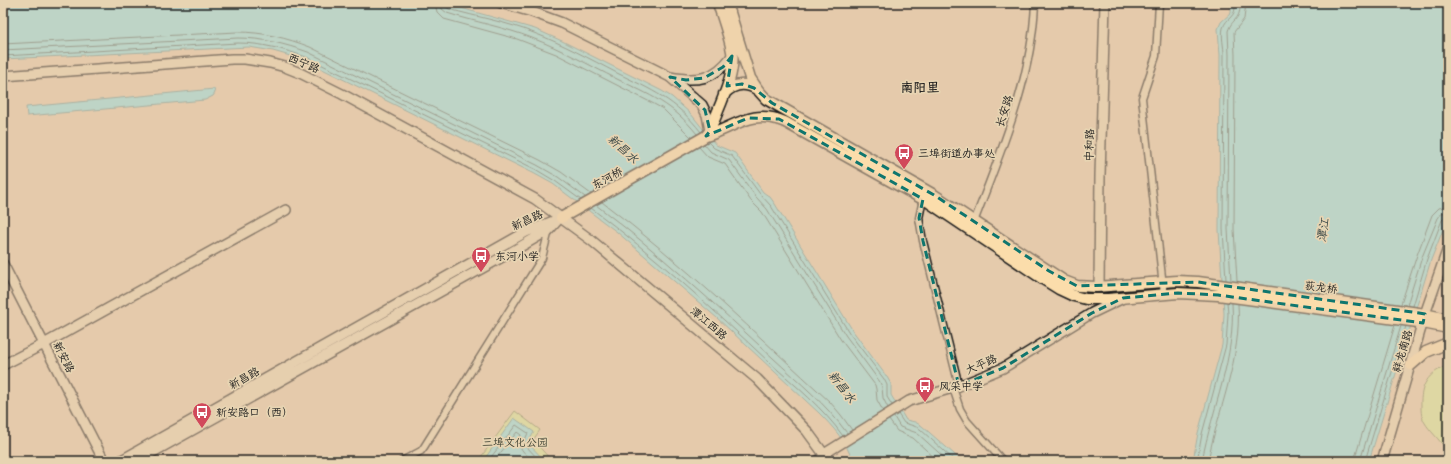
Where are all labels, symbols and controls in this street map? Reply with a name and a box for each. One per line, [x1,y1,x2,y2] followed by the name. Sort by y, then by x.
[285,49,322,79] street label: 西宁路
[900,78,940,99] district label: 南阳里
[991,93,1019,130] street label: 长安路
[1080,128,1100,162] street label: 中和路
[603,130,643,169] water label: 新昌水
[893,142,915,170] bus stop icon: 三埠街道办事处
[918,145,995,163] place label: 三埠街道办事处
[589,163,626,195] street label: 东河桥
[509,206,546,236] street label: 新昌路
[1312,216,1335,243] water label: 潭江
[470,245,492,273] bus stop icon: 东河小学
[495,248,539,266] place label: 东河小学
[1303,277,1338,299] street label: 荻龙桥
[686,303,731,345] street label: 潭江西路
[1388,328,1418,375] street label: 祥龙南路
[48,339,79,376] street label: 新安路
[963,350,1000,380] street label: 大平路
[226,363,263,395] street label: 新昌路
[823,367,861,408] water label: 新昌水
[914,375,936,403] bus stop icon: 风采中学
[939,378,983,396] place label: 风采中学
[191,401,213,429] bus stop icon: 新安路口（西）
[216,404,293,422] place label: 新安路口（西）
[482,434,548,452] park label: 三埠文化公园

